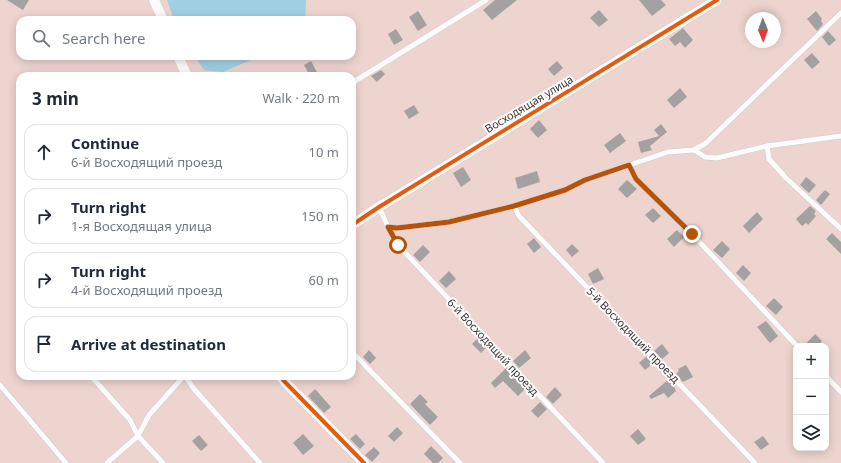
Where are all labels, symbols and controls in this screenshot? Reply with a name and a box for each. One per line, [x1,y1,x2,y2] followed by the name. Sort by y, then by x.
[745,12,781,48] north arrow
[16,16,356,60] search box
[30,27,52,49] icon: search
[62,28,145,48] text: Search here
[482,71,576,136] street label: Восходящая улица
[32,87,79,110] text: 3 min
[262,89,340,107] text: Walk · 220 m
[71,133,139,153] text: Continue
[33,141,55,163] icon: ahead
[309,143,339,161] text: 10 m
[71,153,222,171] text: 6-й Восходящий проезд
[71,197,146,217] text: Turn right
[33,205,55,227] icon: right
[301,207,339,225] text: 150 m
[71,217,212,235] text: 1-я Восходящая улица
[683,225,701,243] route end
[389,236,407,254] route start
[71,261,146,281] text: Turn right
[33,269,55,291] icon: right
[309,271,339,289] text: 60 m
[71,281,222,299] text: 4-й Восходящий проезд
[584,283,683,386] street label: 5-й Восходящий проезд
[444,295,543,399] street label: 6-й Восходящий проезд
[33,333,55,355] icon: arrive
[71,334,226,354] text: Arrive at destination
[793,343,829,451] map controls
[793,343,829,379] button: +
[793,379,829,415] button: −
[793,415,829,451] button: layers

